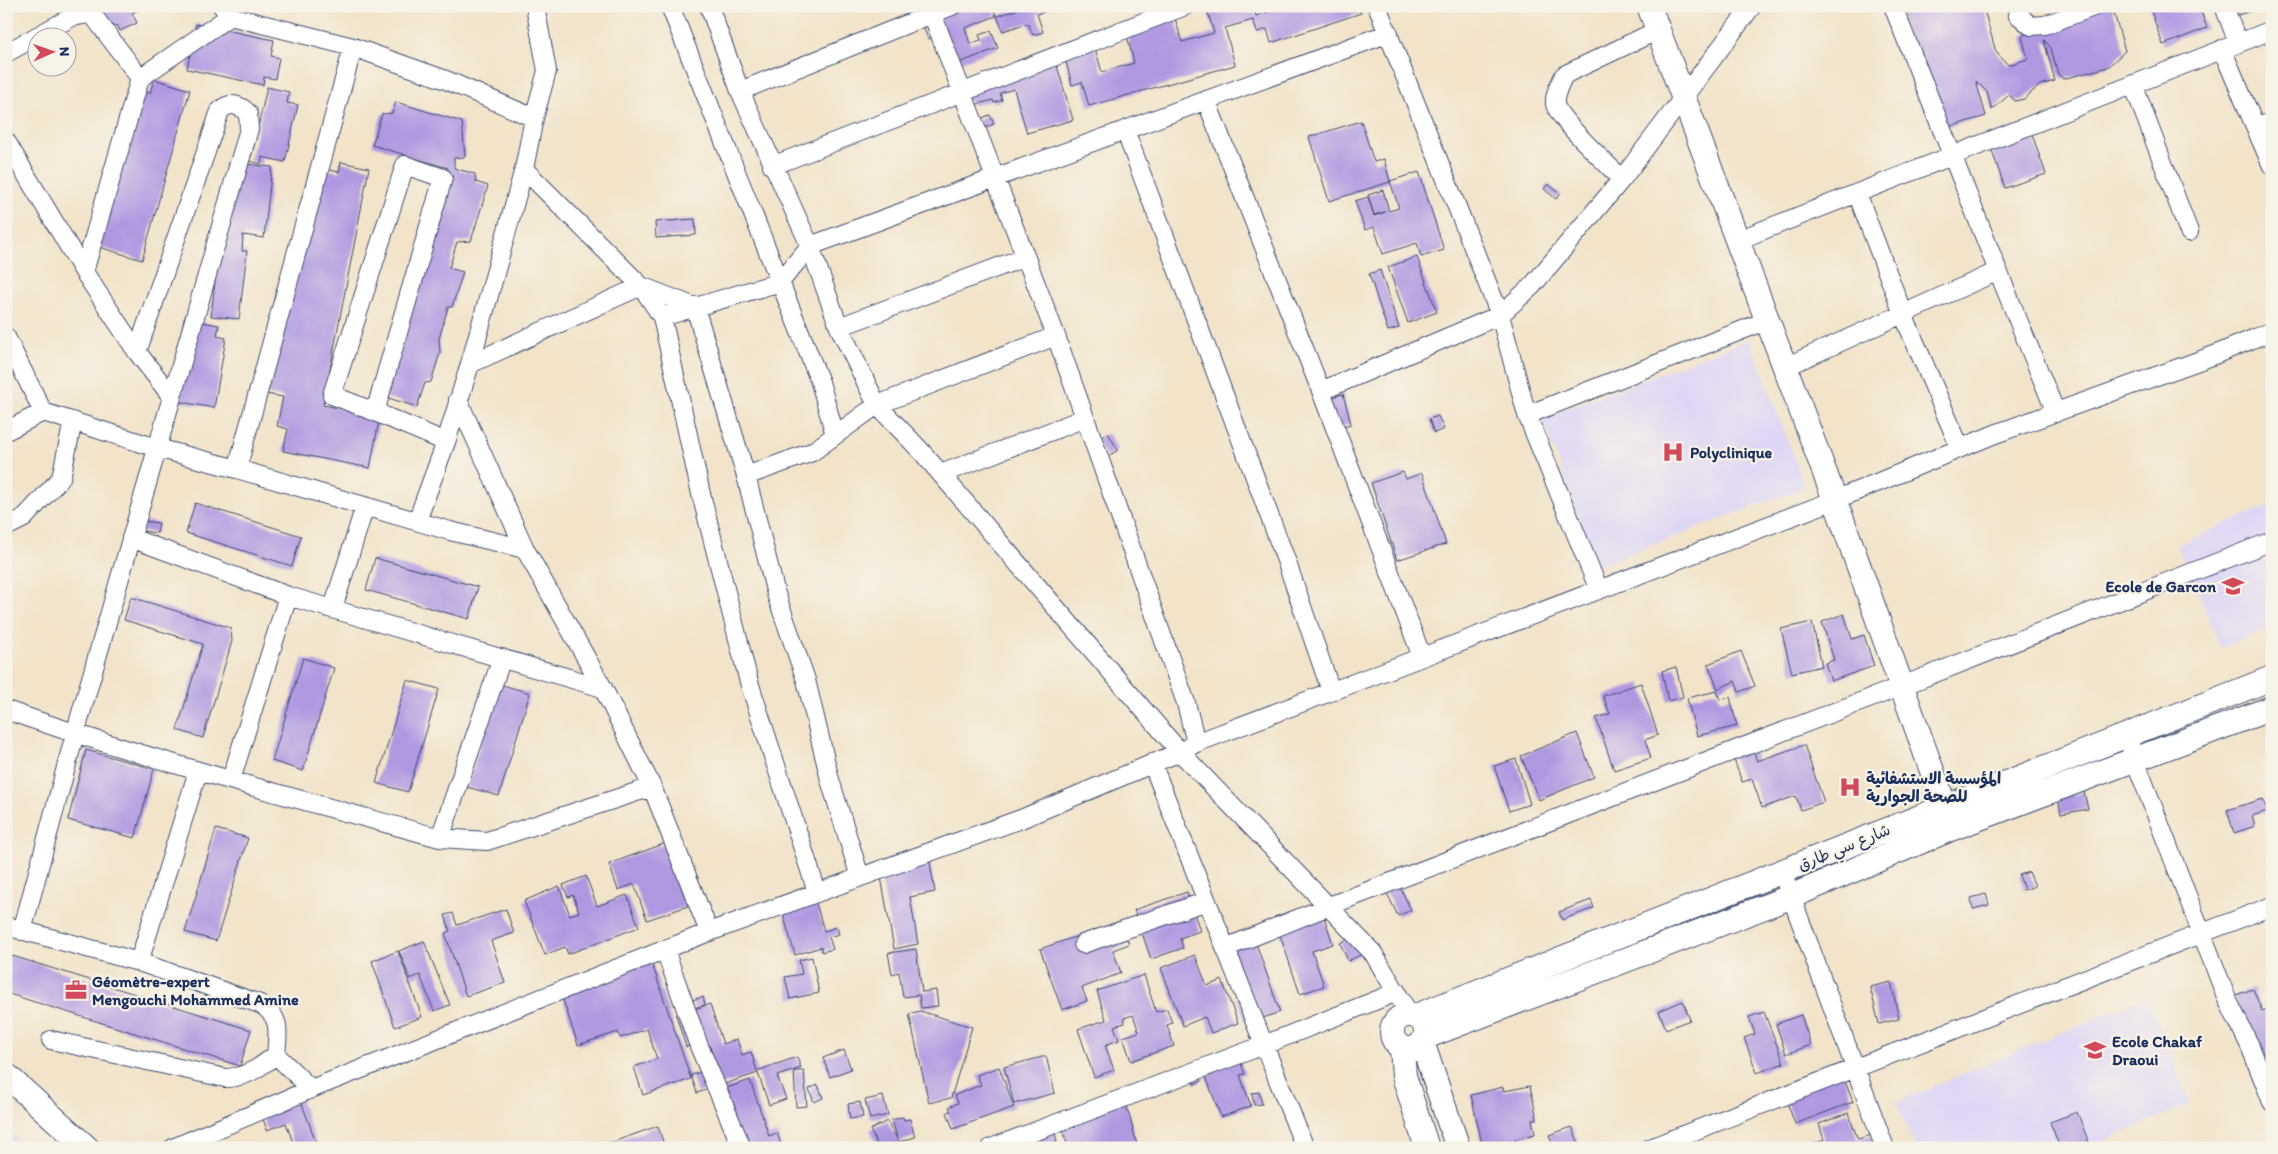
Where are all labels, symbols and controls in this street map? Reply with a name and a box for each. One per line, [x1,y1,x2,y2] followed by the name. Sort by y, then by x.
[28,28,78,78] north arrow
[56,47,73,57] text: N
[1660,439,1686,465] hospital icon: Polyclinique
[1690,443,1773,463] place label: Polyclinique
[2220,573,2246,599] school or university icon: Ecole de Garcon
[2106,577,2217,596] place label: Ecole de Garcon
[1866,769,2001,807] place label: المؤسسة الاستشفائية للصحة الجوارية
[1837,774,1863,800] hospital icon: المؤسسة الاستشفائية للصحة الجوارية
[1795,820,1895,879] street label: شارع سي طارق
[92,972,299,1010] place label: Géomètre-expert Mengouchi Mohammed Amine
[63,977,89,1003] office icon: Géomètre-expert Mengouchi Mohammed Amine
[2112,1032,2203,1069] place label: Ecole Chakaf Draoui
[2082,1037,2108,1063] school or university icon: Ecole Chakaf Draoui

